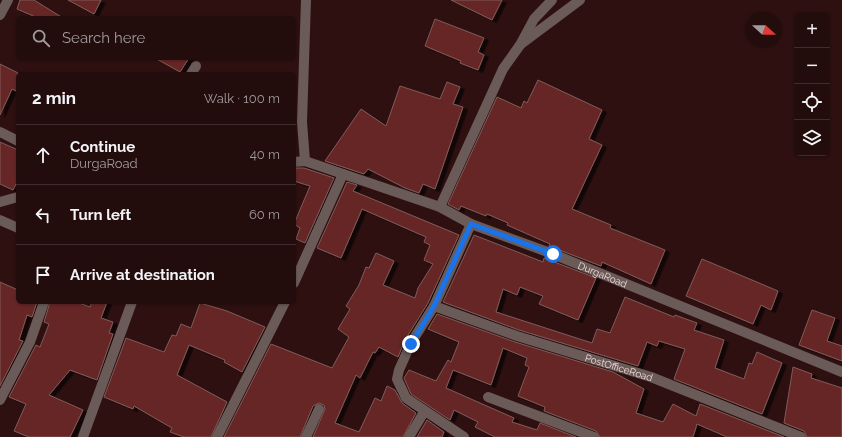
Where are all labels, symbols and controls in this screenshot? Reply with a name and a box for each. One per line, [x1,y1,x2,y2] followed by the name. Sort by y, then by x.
[746,12,782,48] north arrow
[794,12,830,156] map controls
[794,12,830,48] button: +
[16,16,296,60] search box
[30,27,52,49] icon: search
[62,29,145,47] text: Search here
[794,48,830,84] button: −
[794,84,830,120] button: locate
[32,88,76,108] text: 2 min
[204,91,280,106] text: Walk · 100 m
[794,120,830,156] button: layers
[70,138,135,156] text: Continue
[32,144,54,166] icon: ahead
[250,147,280,162] text: 40 m
[70,156,138,171] text: DurgaRoad
[32,204,54,226] icon: left
[70,206,131,224] text: Turn left
[249,207,280,222] text: 60 m
[544,245,562,263] route start
[576,260,629,290] street label: DurgaRoad
[32,264,54,286] icon: arrive
[70,266,215,284] text: Arrive at destination
[402,335,420,353] route end
[584,352,654,383] street label: PostOfficeRoad

